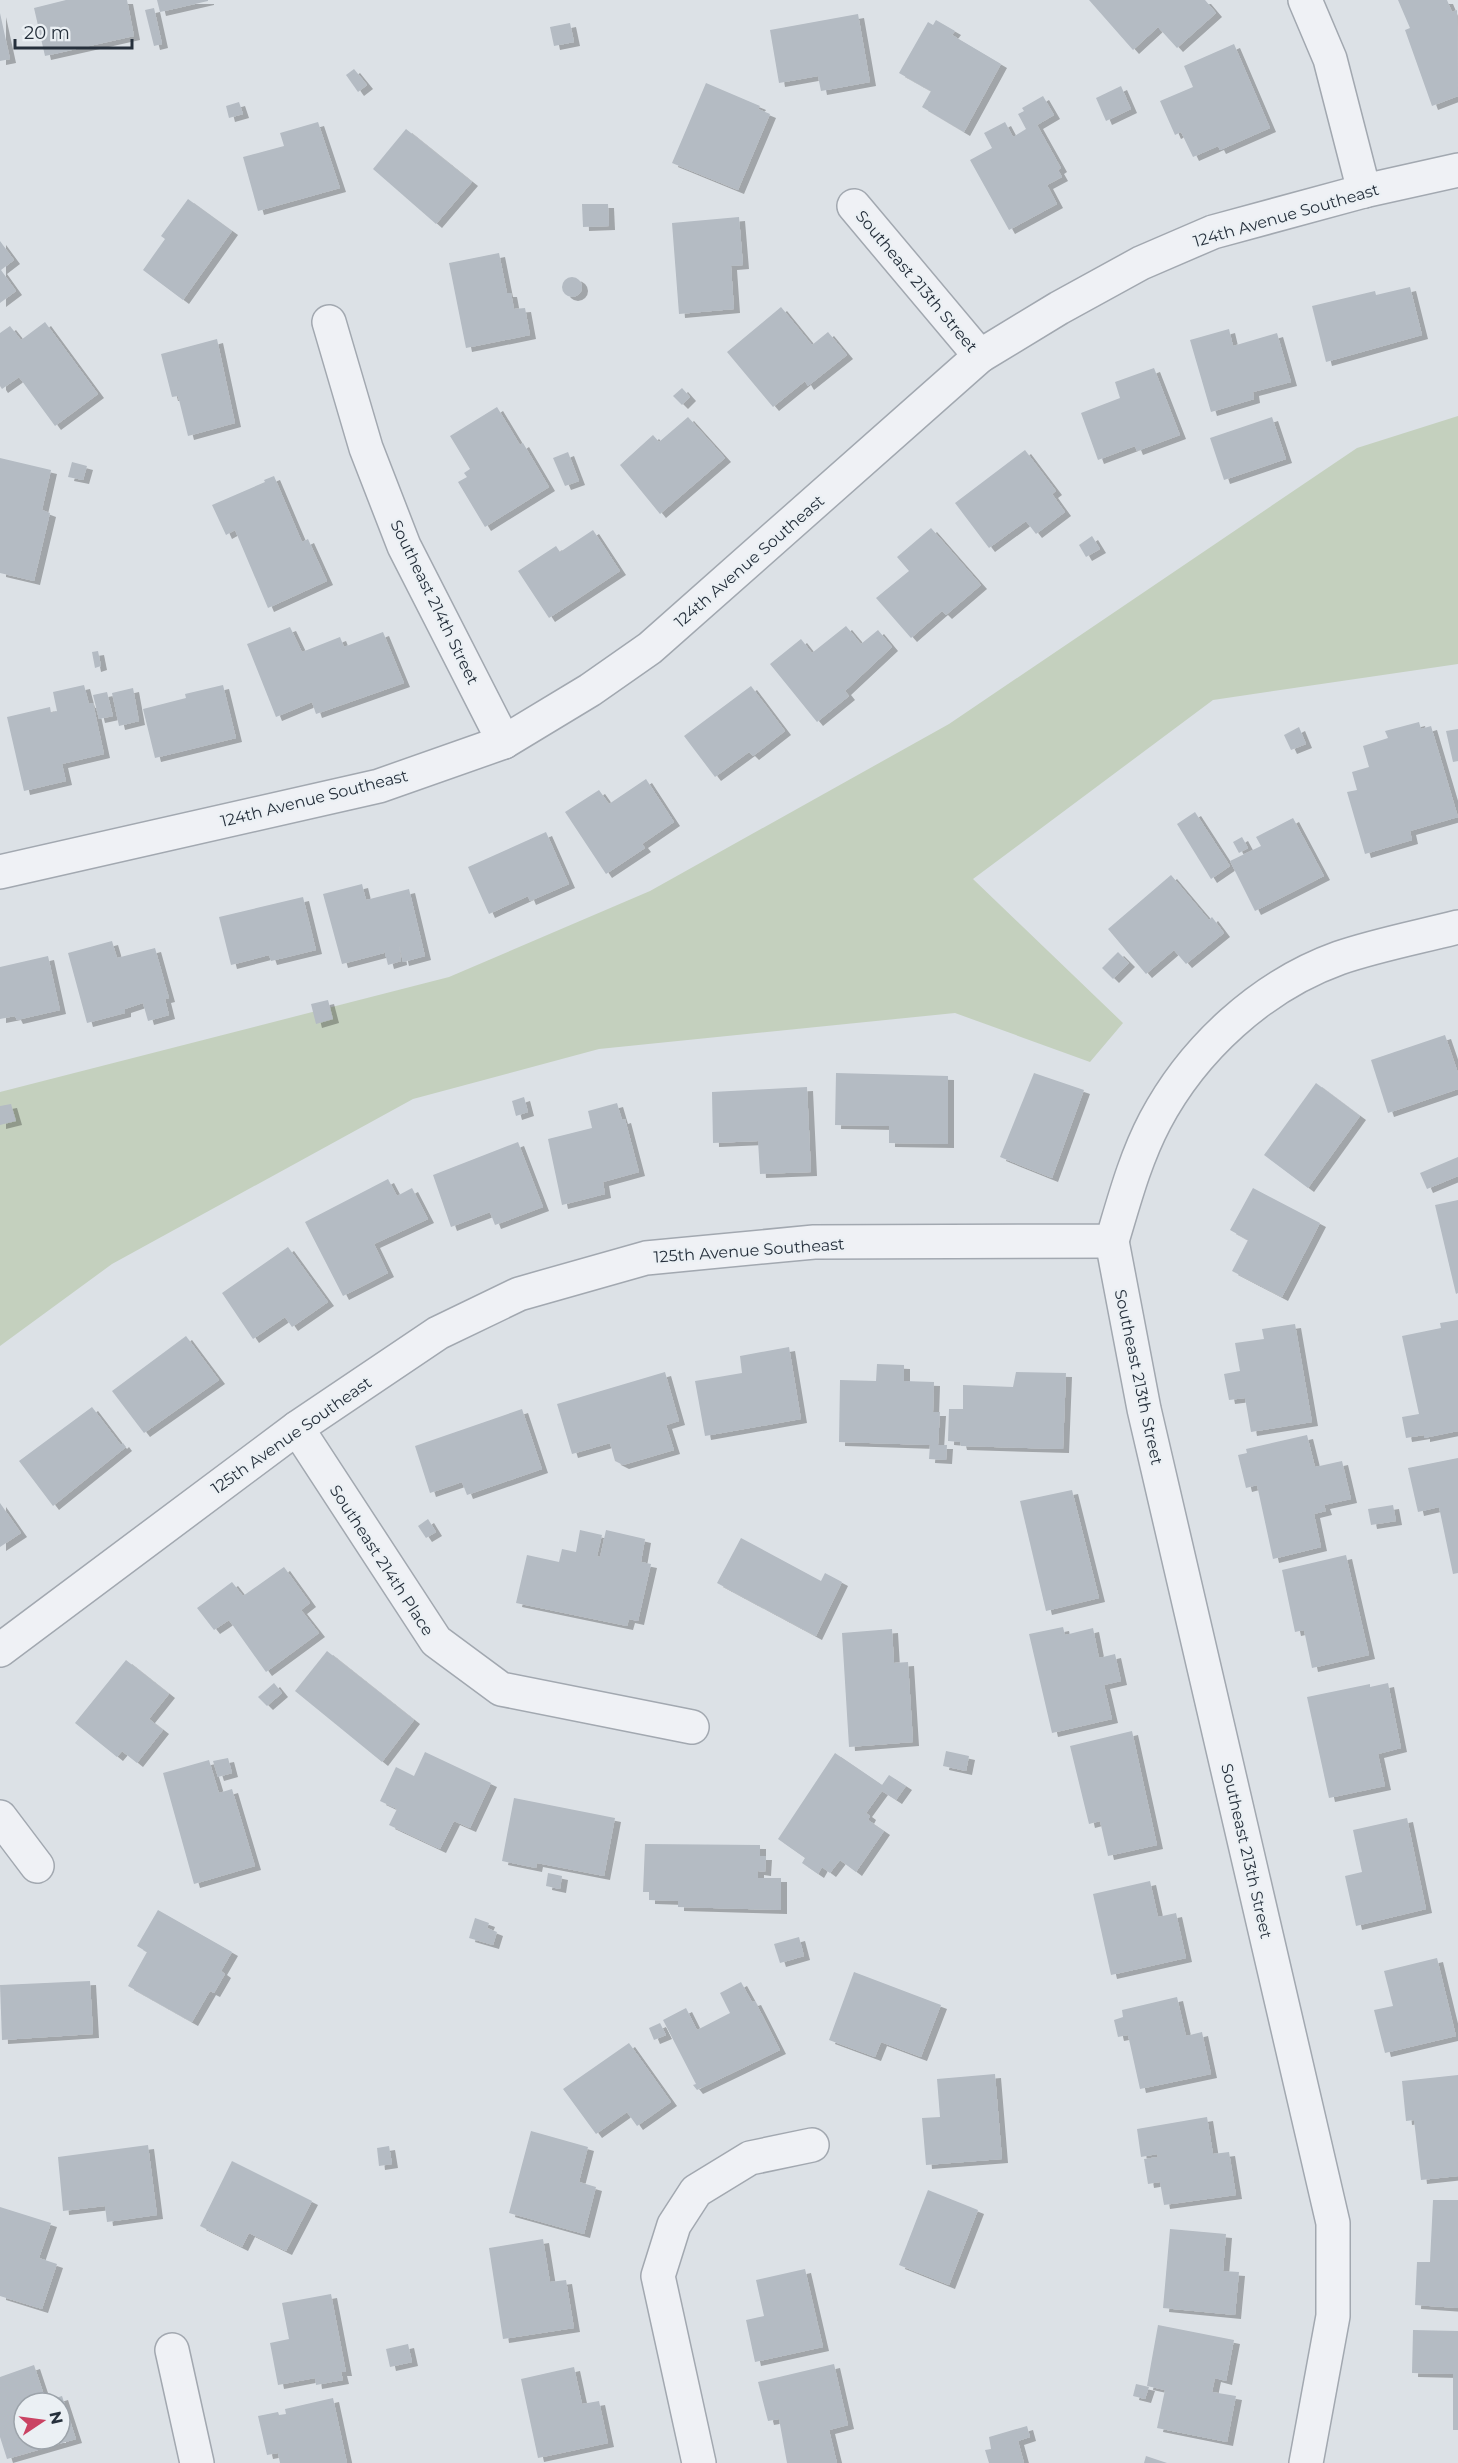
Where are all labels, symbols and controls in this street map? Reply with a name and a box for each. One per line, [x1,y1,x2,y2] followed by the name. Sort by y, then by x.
[15,12,132,50] scale bar
[24,22,70,44] text: 20 m
[1191,180,1382,251] street label: 124th Avenue Southeast
[852,207,982,356] street label: Southeast 213th Street
[671,491,828,632] street label: 124th Avenue Southeast
[386,517,483,688] street label: Southeast 214th Street
[219,766,410,831] street label: 124th Avenue Southeast
[653,1234,846,1267] street label: 125th Avenue Southeast
[1111,1288,1167,1467] street label: Southeast 213th Street
[208,1373,375,1498] street label: 125th Avenue Southeast
[326,1481,437,1639] street label: Southeast 214th Place
[1217,1762,1276,1941] street label: Southeast 213th Street
[12,2391,72,2451] north arrow
[45,2409,67,2426] text: N

